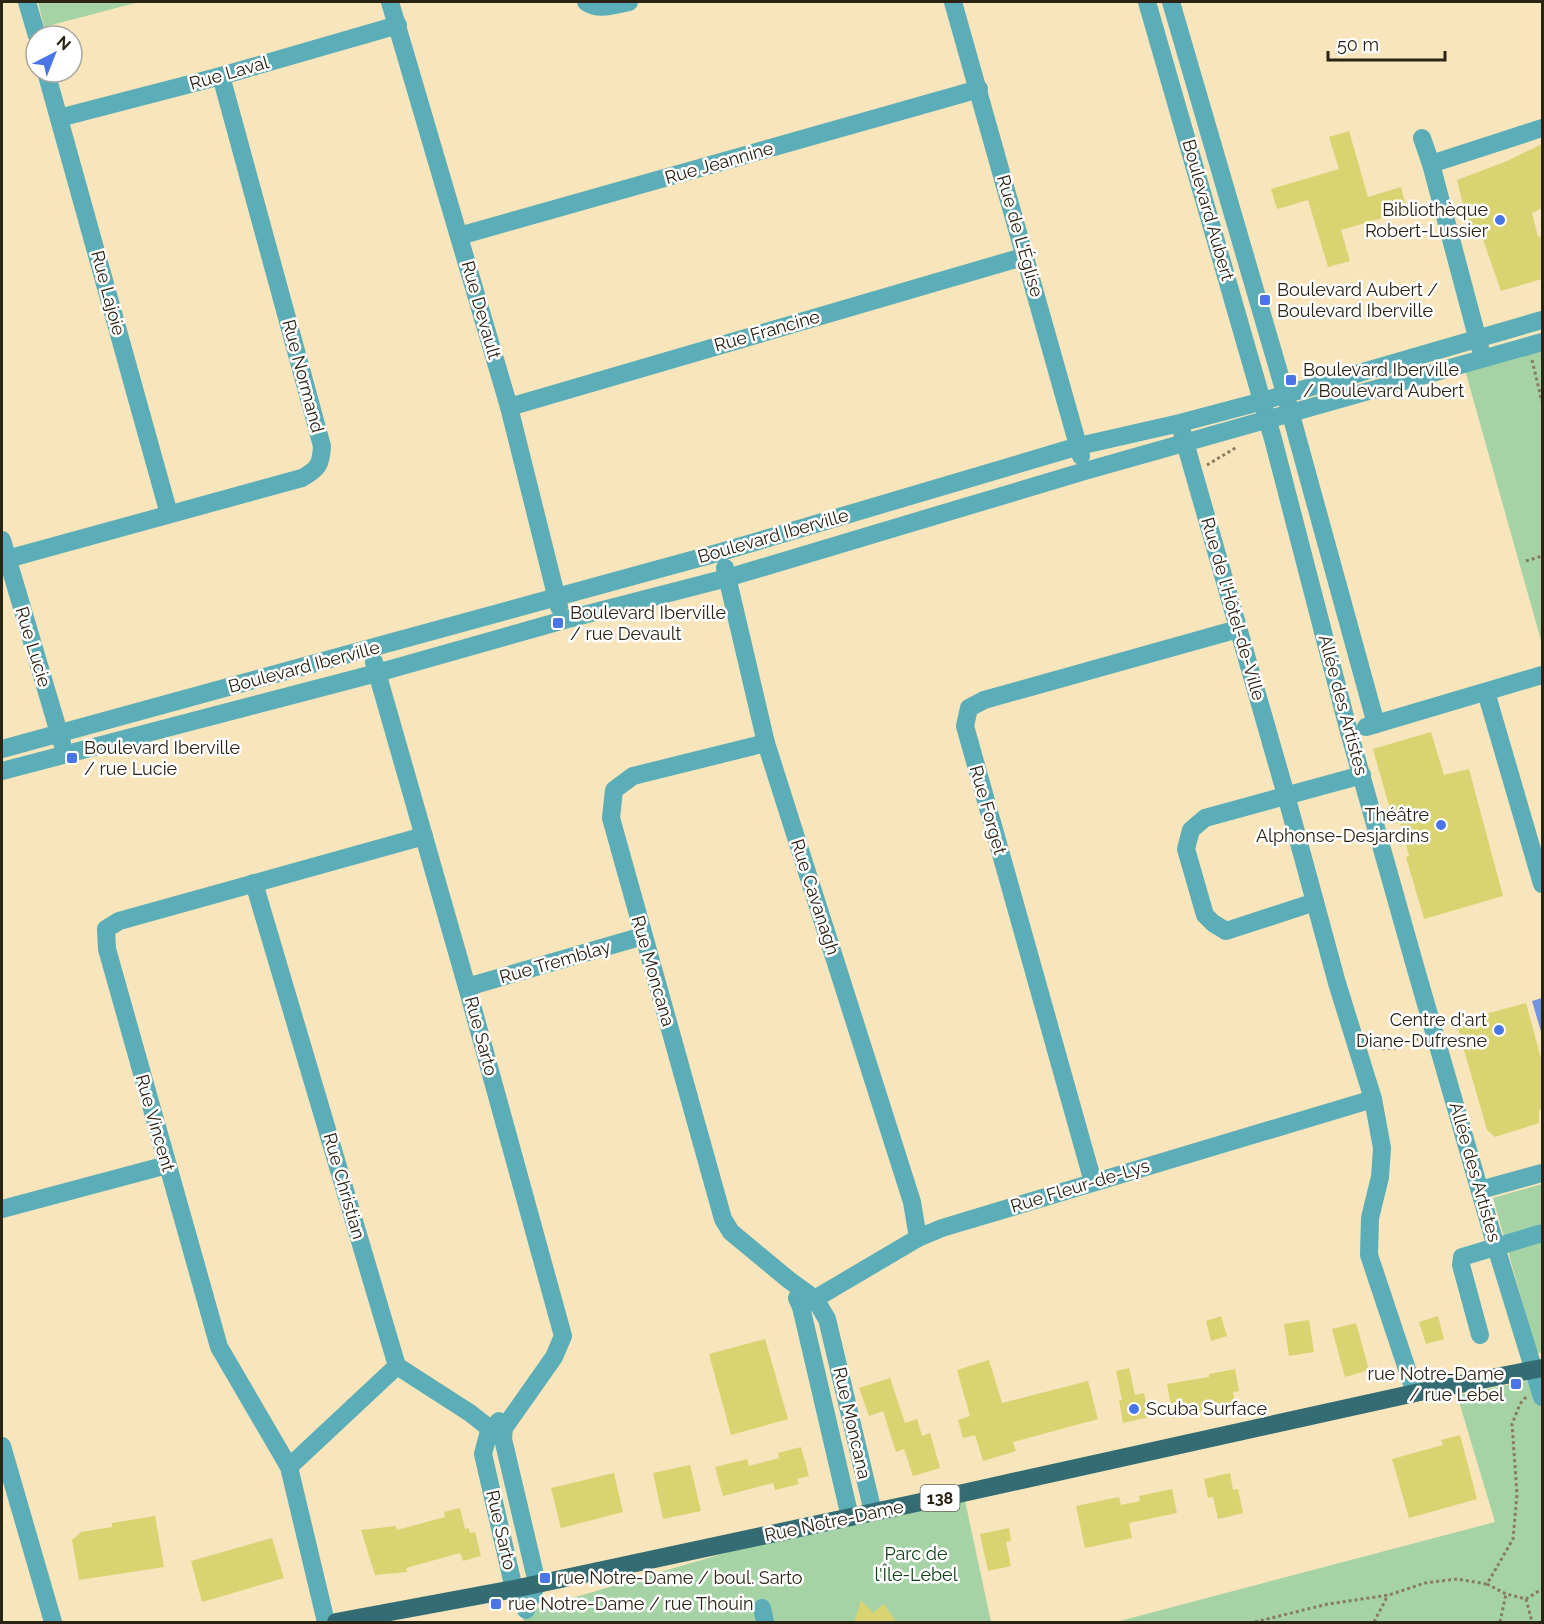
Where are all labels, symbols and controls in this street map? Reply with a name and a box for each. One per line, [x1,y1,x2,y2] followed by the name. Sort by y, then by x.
[24,24,84,84] north arrow
[1328,24,1445,62] scale bar
[53,32,75,54] text: N
[1337,34,1379,55] text: 50 m
[187,51,271,94] street label: Rue Laval
[662,137,776,188] street label: Rue Jeannine
[1178,137,1239,283] street label: Boulevard Aubert
[993,172,1049,300] street label: Rue de L'Église
[1365,199,1489,241] place label: Bibliothèque Robert-Lussier
[1493,213,1507,227] marker: Bibliothèque Robert-Lussier
[87,248,130,338] street label: Rue Lajoie
[457,258,506,362] street label: Rue Devault
[1277,279,1438,321] place label: Boulevard Aubert / Boulevard Iberville
[1258,293,1272,307] marker: Boulevard Aubert / Boulevard Iberville
[712,305,822,356] street label: Rue Francine
[278,317,329,435] street label: Rue Normand
[1303,359,1464,401] place label: Boulevard Iberville / Boulevard Aubert
[1284,373,1298,387] marker: Boulevard Iberville / Boulevard Aubert
[695,504,851,567] street label: Boulevard Iberville
[1197,515,1270,703] street label: Rue de l'Hôtel-de-Ville
[570,602,726,644] place label: Boulevard Iberville / rue Devault
[11,604,56,690] street label: Rue Lucie
[551,616,565,630] marker: Boulevard Iberville / rue Devault
[1315,632,1372,778] street label: Allée des Artistes
[226,636,382,697] street label: Boulevard Iberville
[84,737,240,779] place label: Boulevard Iberville / rue Lucie
[65,751,79,765] marker: Boulevard Iberville / rue Lucie
[966,763,1011,857] street label: Rue Forget
[1256,804,1429,846] place label: Théâtre Alphonse-Desjardins
[1434,818,1448,832] marker: Théâtre Alphonse-Desjardins
[787,836,844,957] street label: Rue Cavanagh
[628,913,679,1029] street label: Rue Moncana
[497,936,613,987] street label: Rue Tremblay
[461,994,502,1078] street label: Rue Sarto
[1356,1009,1487,1051] place label: Centre d'art Diane-Dufresne
[1492,1023,1506,1037] marker: Centre d'art Diane-Dufresne
[132,1072,179,1174] street label: Rue Vincent
[1445,1100,1506,1244] street label: Allée des Artistes
[319,1130,370,1241] street label: Rue Christian
[1008,1154,1152,1217] street label: Rue Fleur-de-Lys
[1368,1363,1504,1405] place label: rue Notre-Dame / rue Lebel
[829,1365,876,1481] street label: Rue Moncana
[1509,1377,1523,1391] marker: rue Notre-Dame / rue Lebel
[1146,1398,1267,1419] place label: Scuba Surface
[1127,1402,1141,1416] marker: Scuba Surface
[920,1485,960,1511] road number: 138
[482,1488,521,1572] street label: Rue Sarto
[762,1495,906,1546] street label: Rue Notre-Dame
[874,1543,958,1585] park label: Parc de l'Île-Lebel
[557,1567,803,1588] place label: rue Notre-Dame / boul. Sarto
[538,1571,552,1585] marker: rue Notre-Dame / boul. Sarto
[508,1593,753,1614] place label: rue Notre-Dame / rue Thouin
[489,1597,503,1611] marker: rue Notre-Dame / rue Thouin

